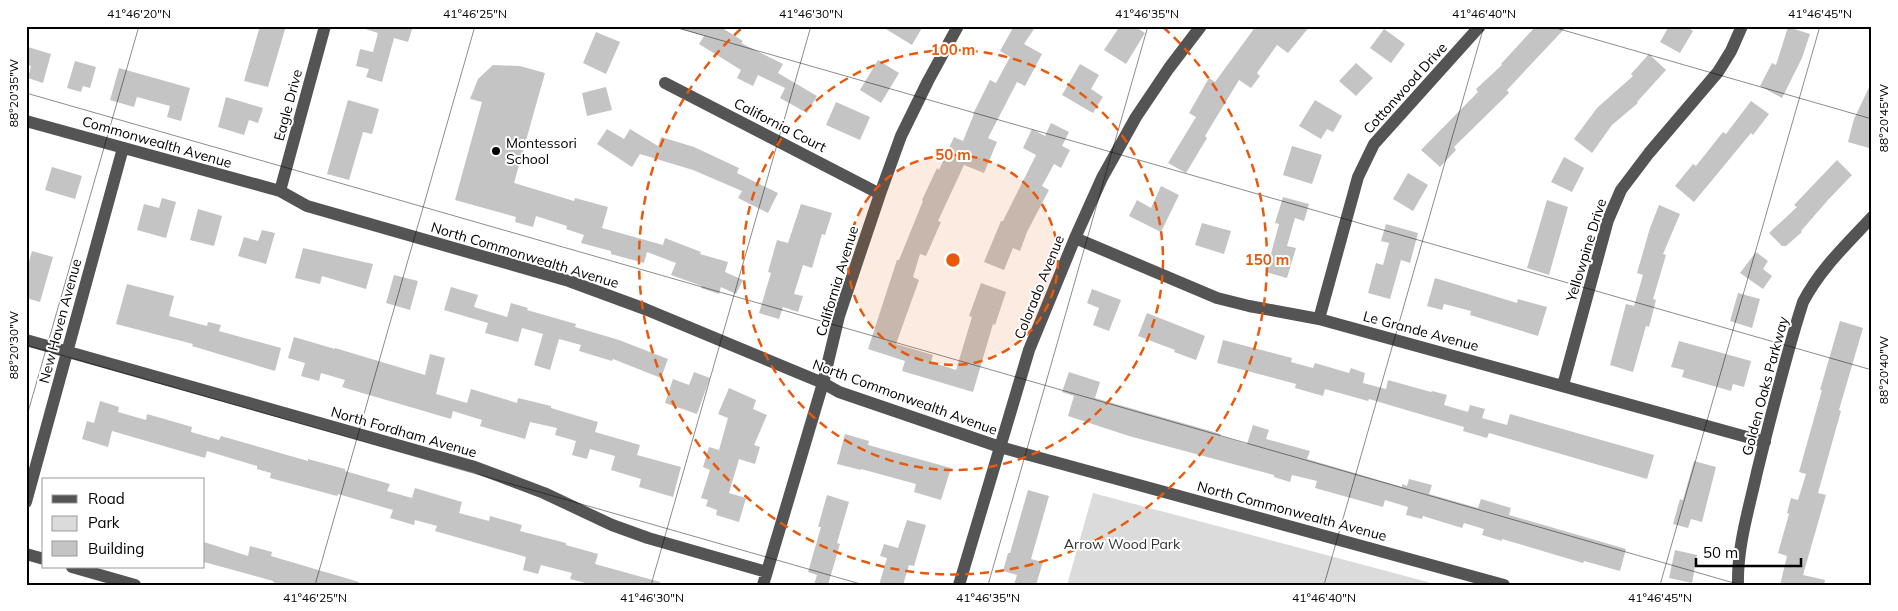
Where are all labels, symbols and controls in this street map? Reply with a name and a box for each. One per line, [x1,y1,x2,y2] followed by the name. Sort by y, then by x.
[107,6,171,21] text: 41°46'20"N
[443,6,507,21] text: 41°46'25"N
[779,6,843,21] text: 41°46'30"N
[1115,6,1179,21] text: 41°46'35"N
[1452,6,1516,21] text: 41°46'40"N
[1788,6,1852,21] text: 41°46'45"N
[1359,39,1451,137] street label: Cottonwood Drive
[931,40,975,59] text: 100 m
[6,59,21,127] text: 88°20'35"W
[270,67,306,143] street label: Eagle Drive
[1876,84,1891,152] text: 88°20'45"W
[731,94,829,156] street label: California Court
[80,112,234,172] street label: Commonwealth Avenue
[506,134,577,168] place label: Montessori School
[490,145,502,157] marker: Montessori School
[935,145,971,164] text: 50 m
[1561,196,1610,305] street label: Yellowpine Drive
[429,218,621,292] street label: North Commonwealth Avenue
[812,224,862,338] street label: California Avenue
[1010,232,1068,342] street label: Colorado Avenue
[1245,250,1289,269] text: 150 m
[944,251,962,269] centre of rings
[35,257,85,385] street label: New Haven Avenue
[1361,307,1481,355] street label: Le Grande Avenue
[6,311,21,379] text: 88°20'30"W
[1738,314,1792,458] street label: Golden Oaks Parkway
[1876,336,1891,404] text: 88°20'40"W
[810,355,1000,439] street label: North Commonwealth Avenue
[329,403,479,461] street label: North Fordham Avenue
[1195,477,1389,545] street label: North Commonwealth Avenue
[42,478,205,568] legend
[88,489,125,508] text: Road
[88,513,120,532] text: Park
[1064,535,1181,553] park label: Arrow Wood Park
[1696,536,1800,568] scale bar
[88,539,144,558] text: Building
[1703,543,1738,562] text: 50 m
[283,590,347,605] text: 41°46'25"N
[620,590,684,605] text: 41°46'30"N
[956,590,1020,605] text: 41°46'35"N
[1292,590,1356,605] text: 41°46'40"N
[1628,590,1692,605] text: 41°46'45"N

